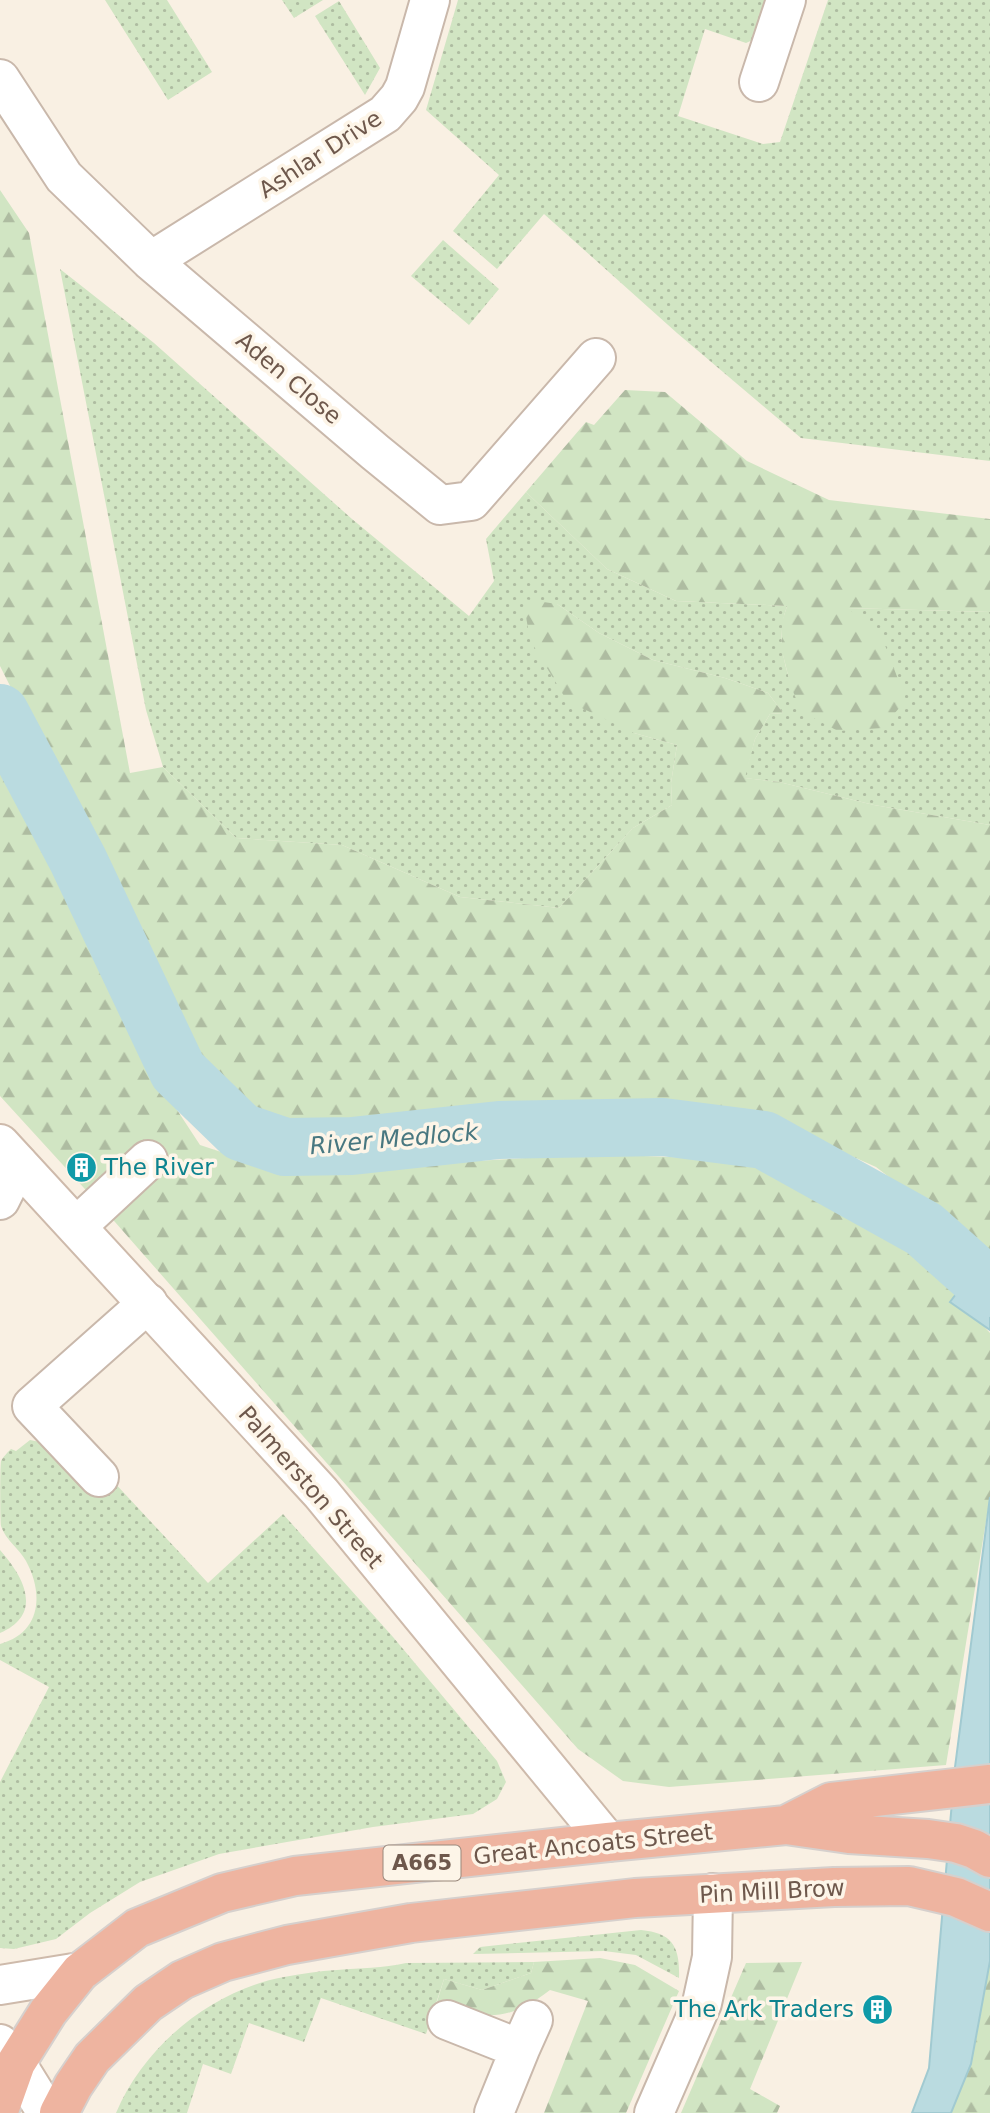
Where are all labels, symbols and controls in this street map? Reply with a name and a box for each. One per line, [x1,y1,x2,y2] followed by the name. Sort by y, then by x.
[254,105,386,203] street label: Ashlar Drive
[231,327,347,429] street label: Aden Close
[309,1118,480,1160] water label: River Medlock
[64,1150,98,1184] building icon: The River
[103,1154,214,1180] place label: The River
[234,1401,388,1573] street label: Palmerston Street
[472,1818,714,1870] street label: Great Ancoats Street
[384,1846,460,1881] road number: A665
[699,1874,845,1908] street label: Pin Mill Brow
[860,1992,894,2026] building icon: The Ark Traders
[673,1996,854,2022] place label: The Ark Traders

